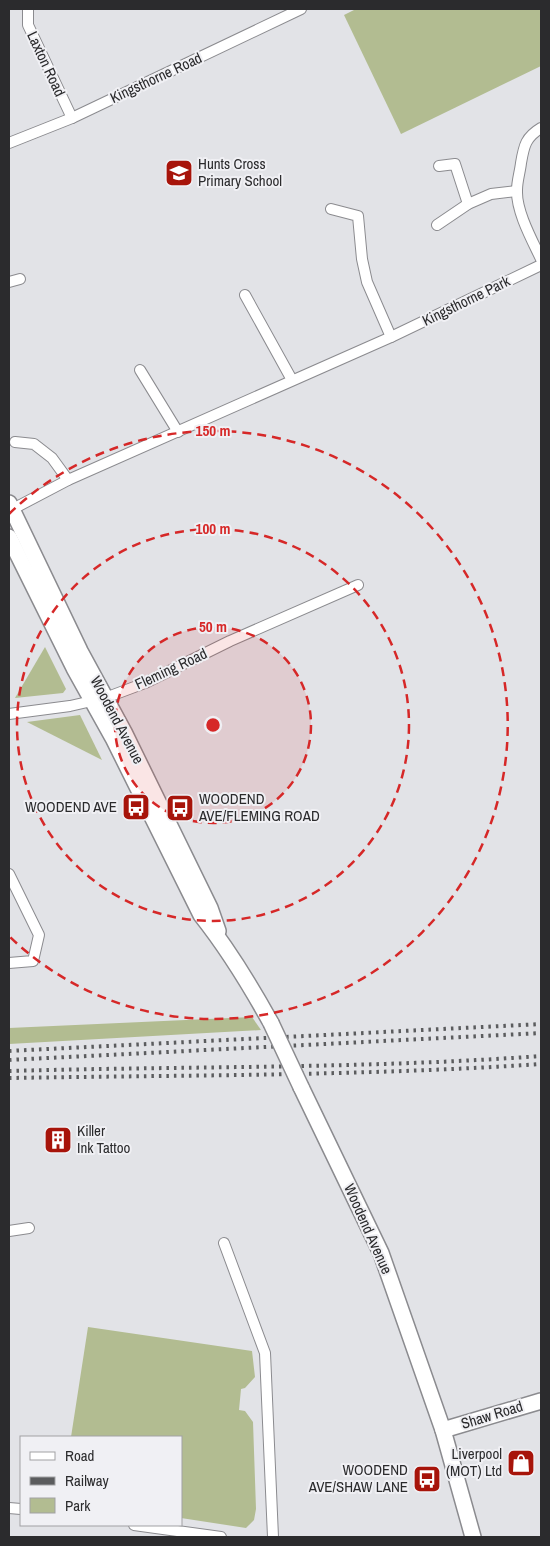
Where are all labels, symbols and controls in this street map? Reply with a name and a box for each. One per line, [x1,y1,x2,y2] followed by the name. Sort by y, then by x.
[22,28,71,100] street label: Laxton Road
[106,47,205,108] street label: Kingsthorne Road
[198,153,282,191] place label: Hunts Cross Primary School
[164,158,194,188] school or university icon: Hunts Cross Primary School
[418,270,514,331] street label: Kingsthorne Park
[196,420,230,441] text: 150 m
[196,518,230,539] text: 100 m
[199,616,227,637] text: 50 m
[131,643,210,694] street label: Fleming Road
[85,672,149,768] street label: Woodend Avenue
[204,716,222,734] centre of rings
[198,788,320,826] place label: WOODEND AVE/FLEMING ROAD
[121,792,151,822] bus stop icon: WOODEND AVE
[165,793,195,823] bus stop icon: WOODEND AVE/FLEMING ROAD
[25,796,117,817] place label: WOODEND AVE
[77,1120,131,1158] place label: Killer Ink Tattoo
[43,1125,73,1155] building icon: Killer Ink Tattoo
[339,1180,398,1277] street label: Woodend Avenue
[458,1395,525,1434] street label: Shaw Road
[20,1436,182,1526] legend
[446,1443,502,1481] place label: Liverpool (MOT) Ltd
[65,1445,94,1466] text: Road
[506,1448,536,1478] shop icon: Liverpool (MOT) Ltd
[308,1459,408,1497] place label: WOODEND AVE/SHAW LANE
[412,1464,442,1494] bus stop icon: WOODEND AVE/SHAW LANE
[65,1470,110,1491] text: Railway
[65,1495,91,1516] text: Park

